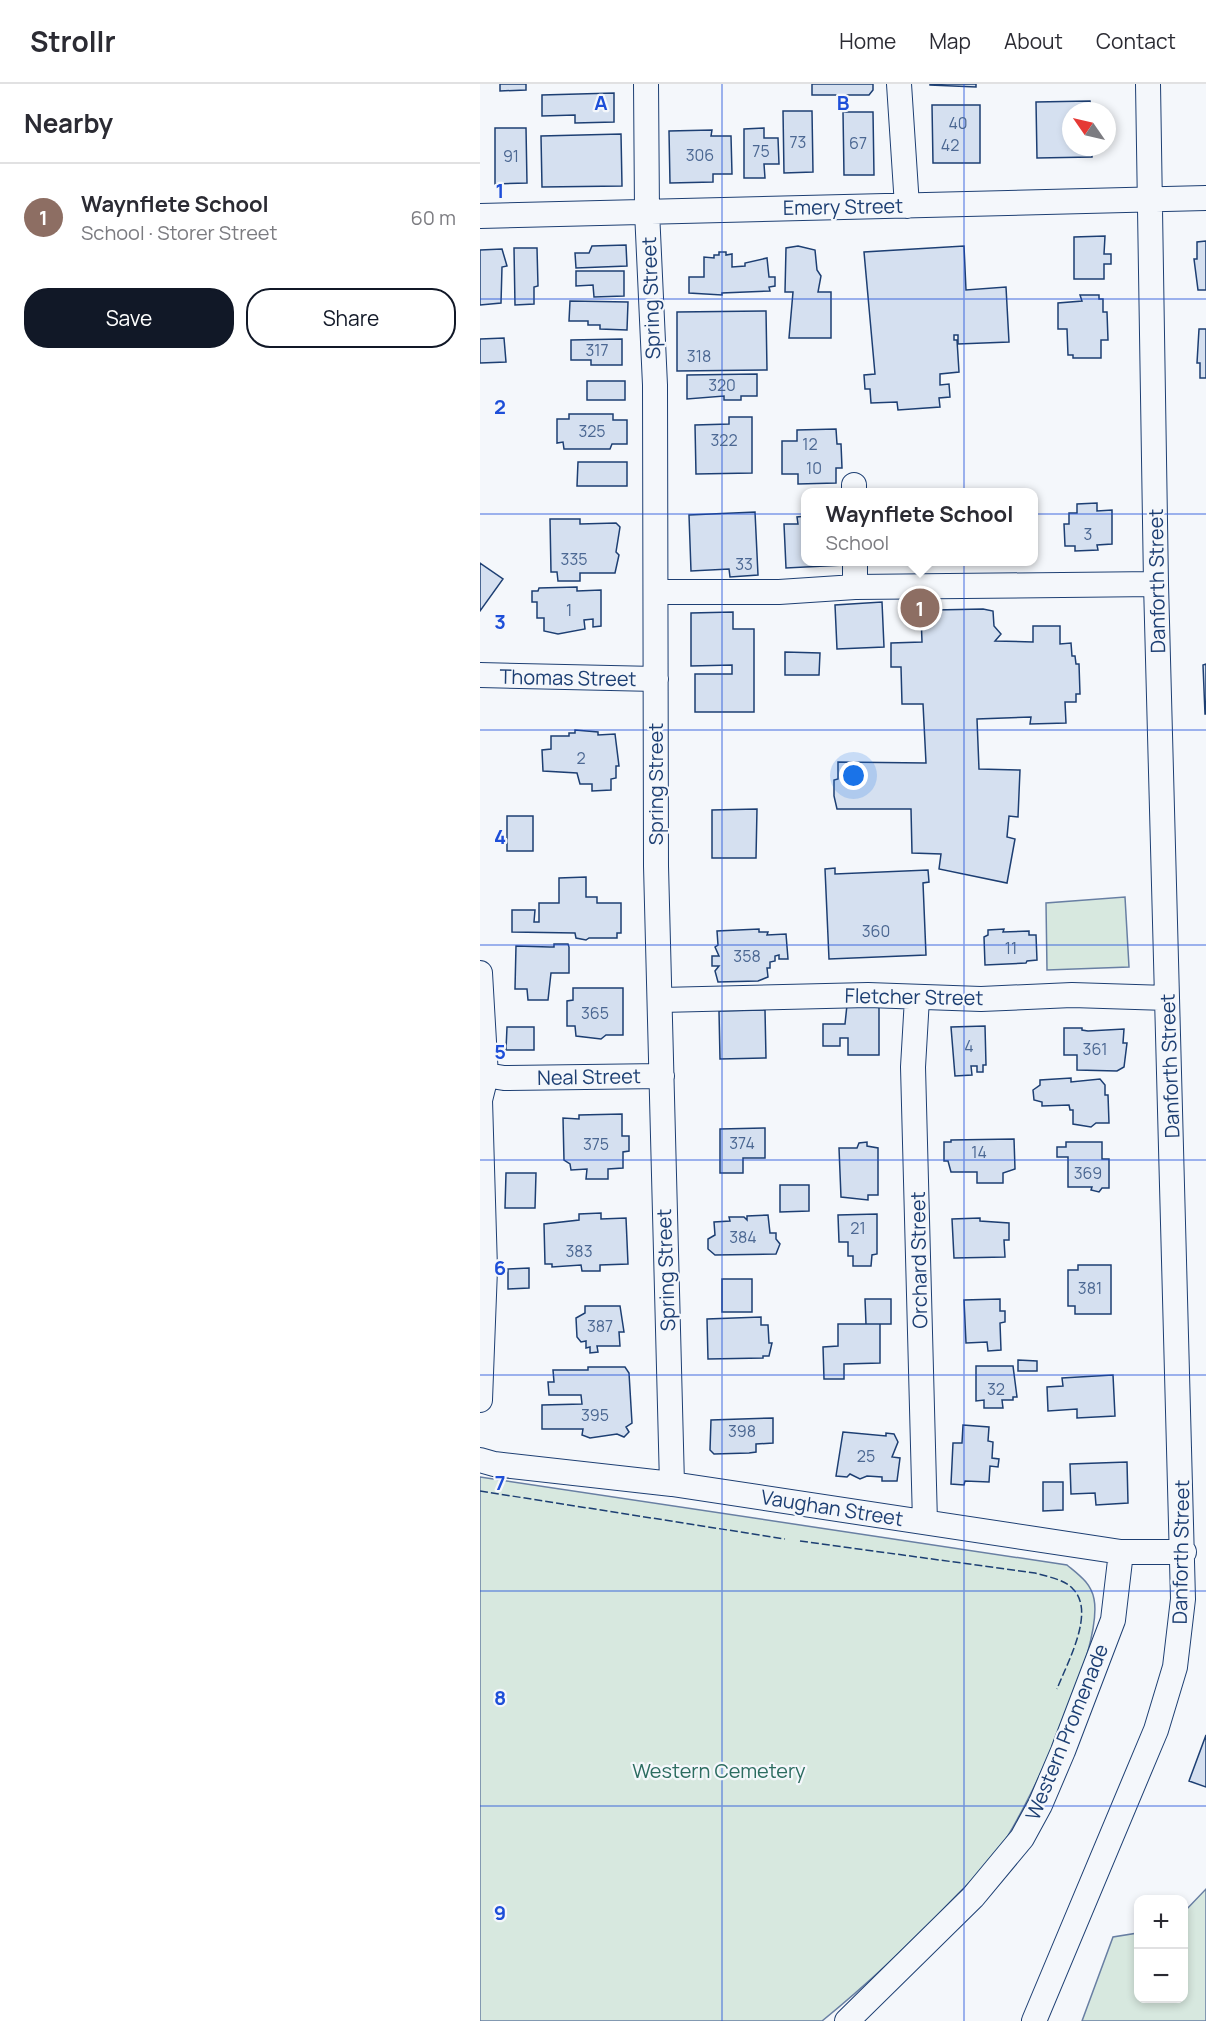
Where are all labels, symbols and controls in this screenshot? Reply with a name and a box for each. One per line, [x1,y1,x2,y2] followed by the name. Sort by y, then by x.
[30,22,116,60] text: Strollr
[839,27,896,55] text: Home
[929,27,971,55] text: Map
[1004,27,1063,55] text: About
[1096,27,1176,55] text: Contact
[594,89,608,116] text: A
[837,89,850,116] text: B
[1062,102,1116,156] north arrow
[24,105,113,141] text: Nearby
[948,112,968,134] house number: 40
[790,131,806,153] house number: 73
[849,132,867,154] house number: 67
[941,134,959,156] house number: 42
[752,140,770,162] house number: 75
[686,144,714,166] house number: 306
[503,145,519,167] house number: 91
[496,177,504,204] text: 1
[81,189,269,219] text: Waynflete School
[783,192,903,221] street label: Emery Street
[39,204,48,231] text: 1
[410,204,456,231] text: 60 m
[81,219,278,246] text: School · Storer Street
[635,236,666,360] street label: Spring Street
[24,288,234,348] button: Save
[246,288,456,348] button: Share
[585,339,609,361] house number: 317
[687,345,711,367] house number: 318
[708,374,736,396] house number: 320
[494,393,506,420] text: 2
[578,420,606,442] house number: 325
[710,429,738,451] house number: 322
[802,433,818,455] house number: 12
[806,457,822,479] house number: 10
[801,488,1038,566] popup
[826,499,1013,529] text: Waynflete School
[1142,508,1171,654] street label: Danforth Street
[1084,523,1092,545] house number: 3
[826,529,889,556] text: School
[561,548,587,570] house number: 335
[735,553,753,575] house number: 33
[900,586,940,630] pin: 1
[566,599,572,621] house number: 1
[494,608,506,635] text: 3
[499,663,637,692] street label: Thomas Street
[642,723,669,845] street label: Spring Street
[576,747,586,769] house number: 2
[839,761,868,790] your location
[494,823,506,850] text: 4
[862,920,890,942] house number: 360
[1005,937,1017,959] house number: 11
[733,945,761,967] house number: 358
[844,982,984,1011] street label: Fletcher Street
[1153,993,1186,1139] street label: Danforth Street
[581,1002,609,1024] house number: 365
[964,1035,974,1057] house number: 4
[494,1038,506,1065] text: 5
[1083,1038,1107,1060] house number: 361
[537,1062,641,1091] street label: Neal Street
[729,1132,755,1154] house number: 374
[583,1133,609,1155] house number: 375
[971,1141,987,1163] house number: 14
[1074,1162,1102,1184] house number: 369
[904,1191,933,1329] street label: Orchard Street
[650,1208,681,1332] street label: Spring Street
[850,1217,866,1239] house number: 21
[729,1226,757,1248] house number: 384
[566,1240,592,1262] house number: 383
[494,1254,506,1281] text: 6
[1078,1277,1102,1299] house number: 381
[587,1315,613,1337] house number: 387
[987,1378,1005,1400] house number: 32
[581,1404,609,1426] house number: 395
[728,1420,756,1442] house number: 398
[857,1445,875,1467] house number: 25
[495,1469,505,1496] text: 7
[1166,1479,1195,1625] street label: Danforth Street
[759,1483,905,1532] street label: Vaughan Street
[1019,1640,1114,1824] street label: Western Promenade
[494,1684,506,1711] text: 8
[632,1757,806,1784] park label: Western Cemetery
[1134,1895,1188,2003] map controls
[1134,1895,1188,1949] button: +
[494,1899,506,1926] text: 9
[1134,1949,1188,2003] button: −

